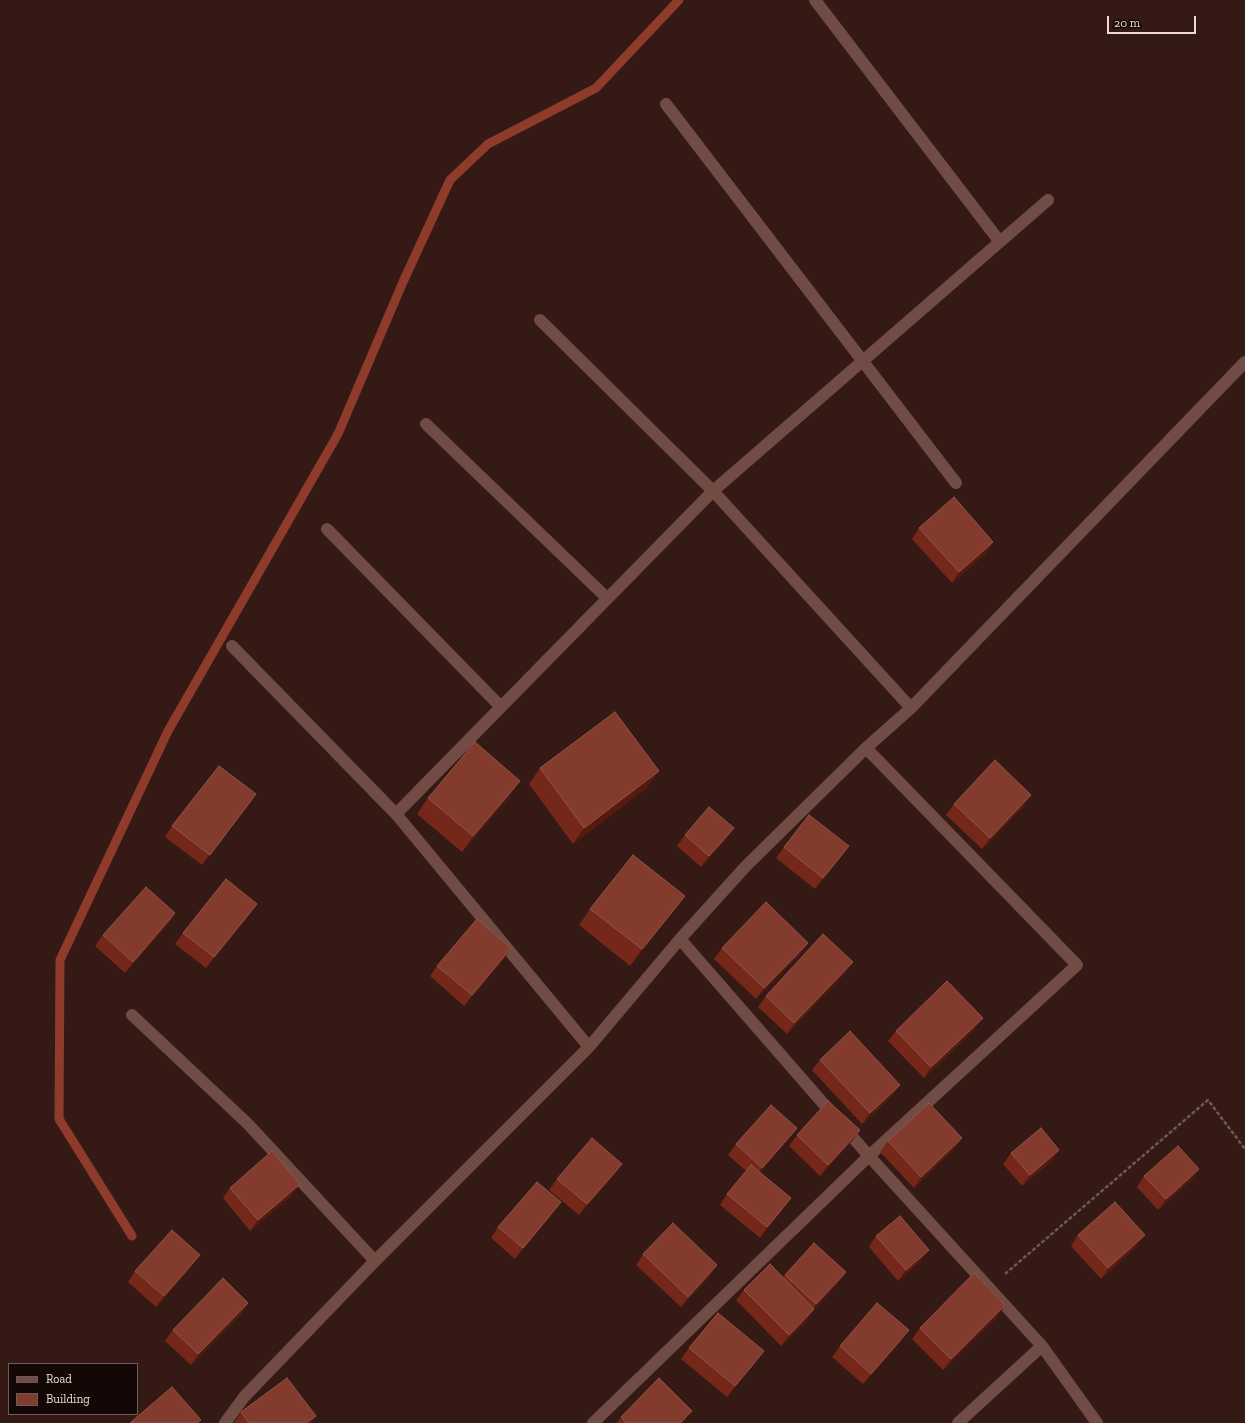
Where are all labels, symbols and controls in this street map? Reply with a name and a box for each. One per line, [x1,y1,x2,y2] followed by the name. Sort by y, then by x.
[1109,8,1198,34] scale bar
[1114,16,1140,30] text: 20 m
[8,1363,138,1415] legend
[46,1372,72,1386] text: Road
[46,1392,90,1406] text: Building

